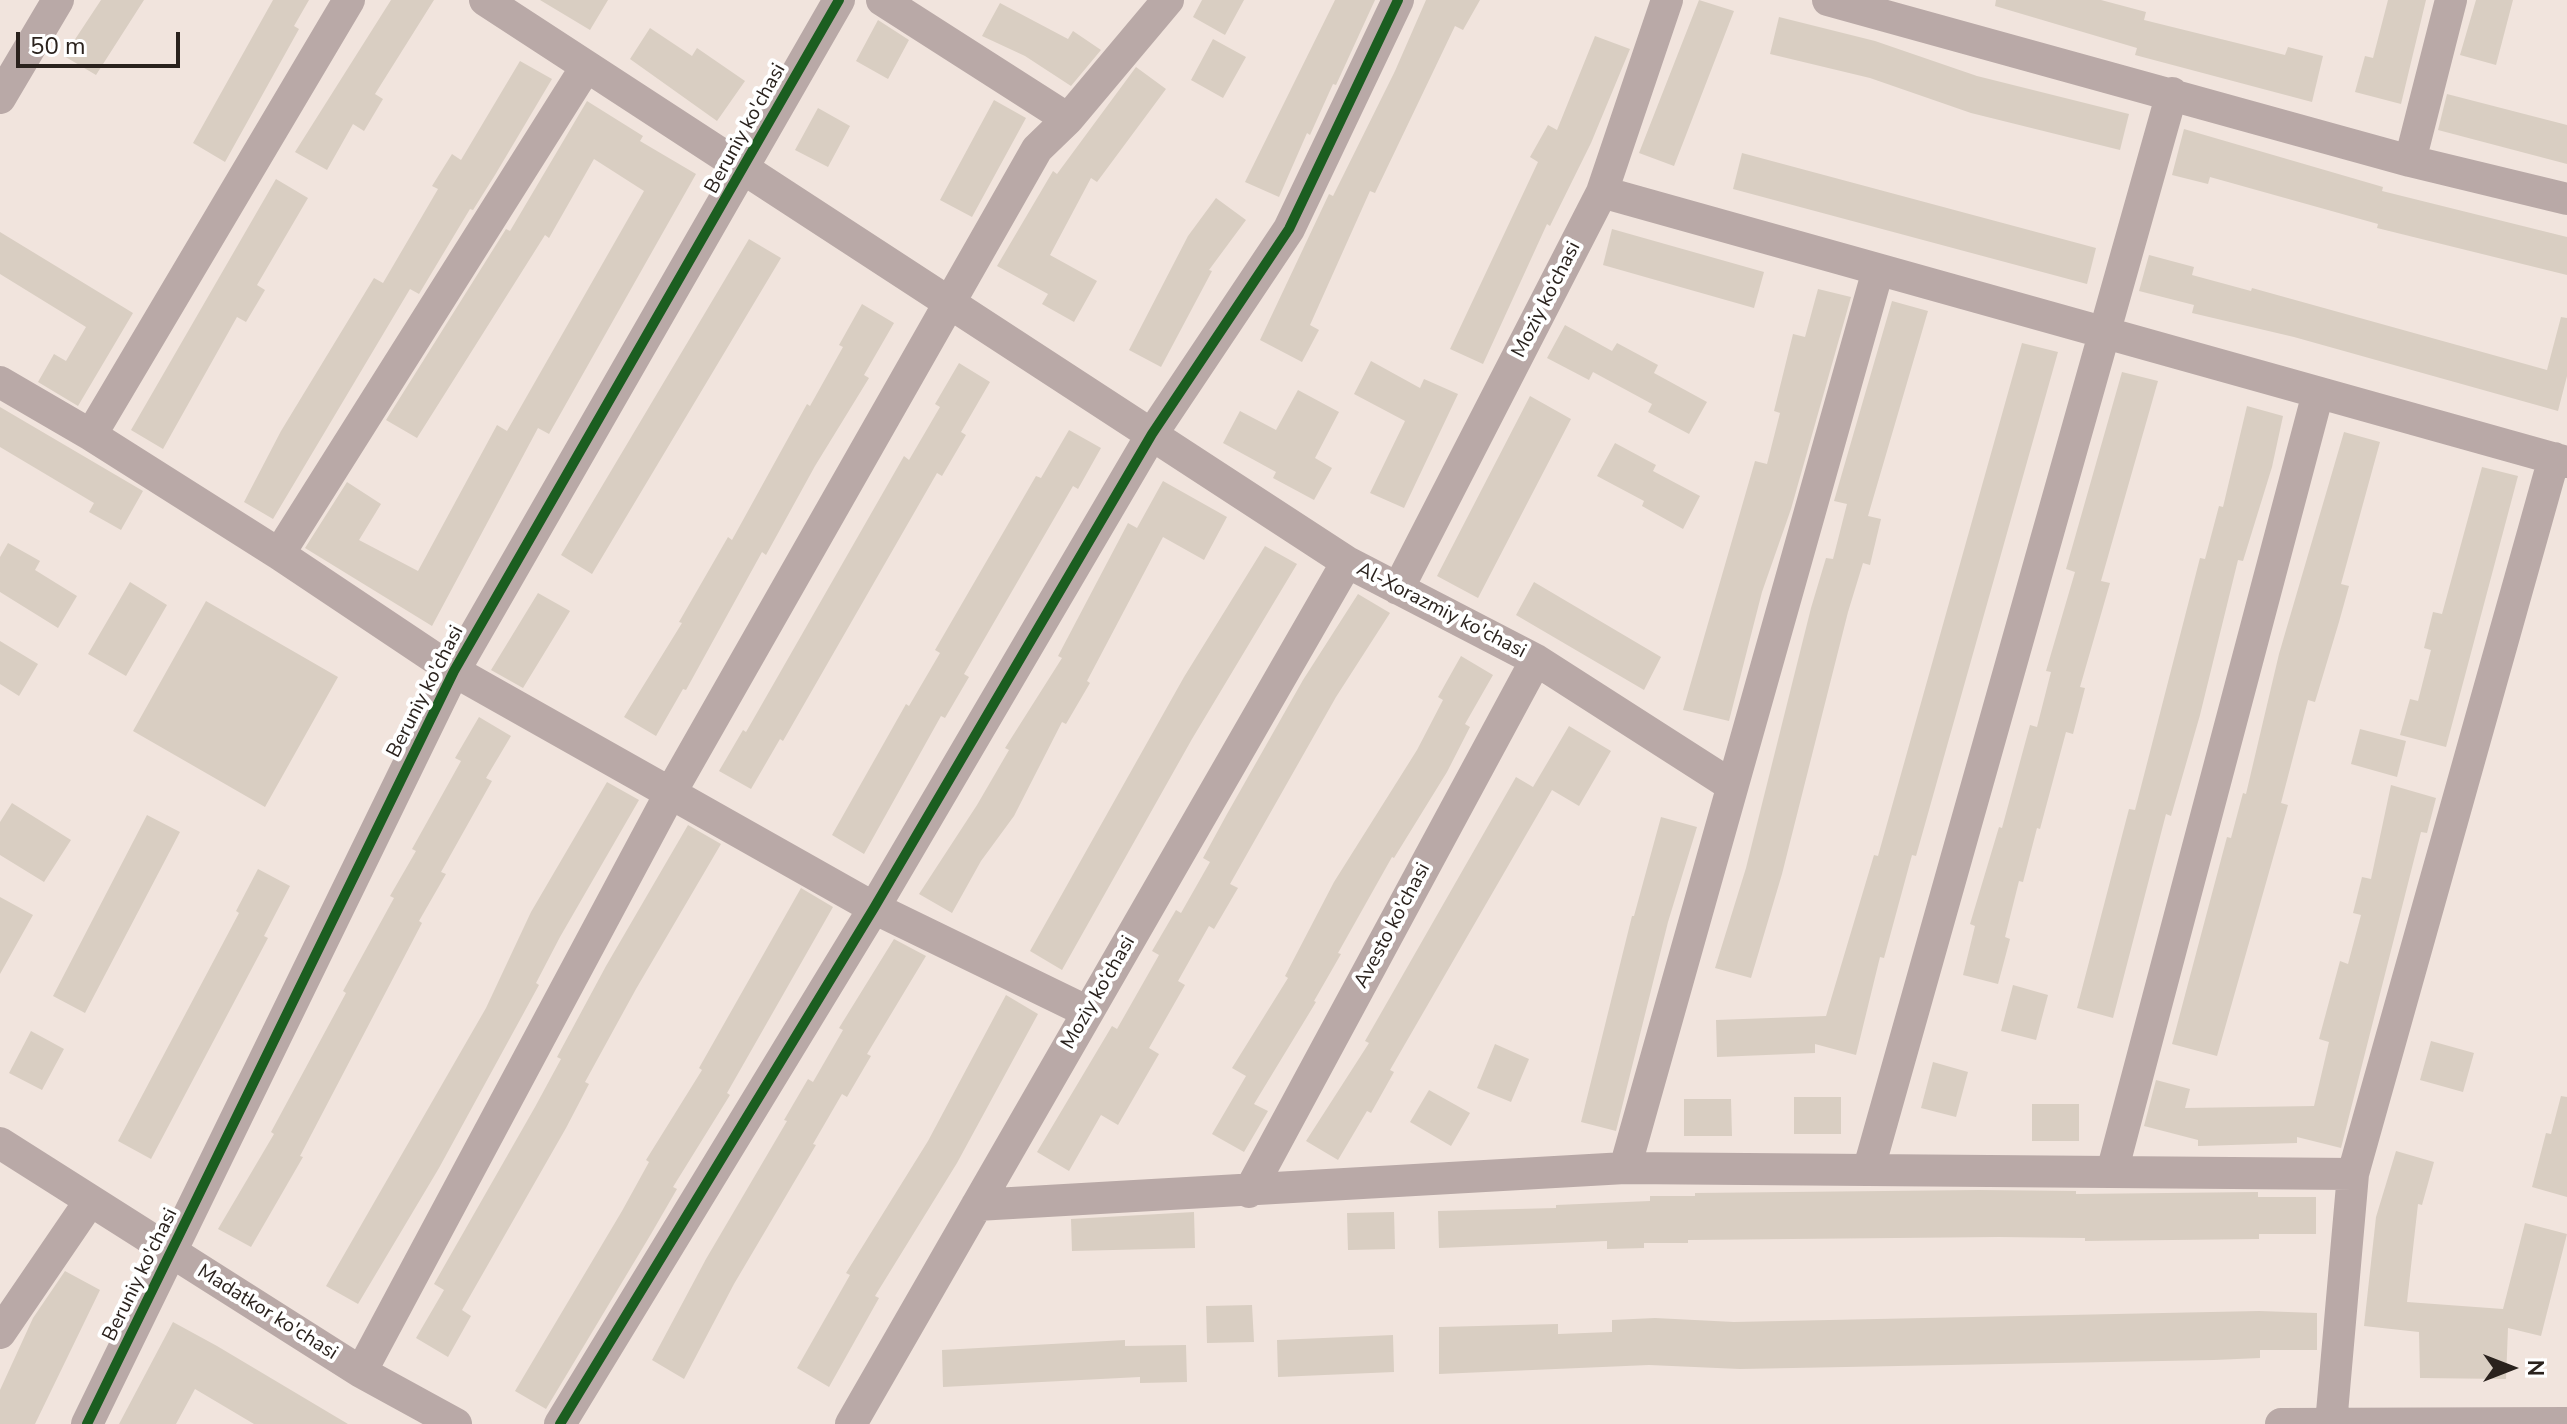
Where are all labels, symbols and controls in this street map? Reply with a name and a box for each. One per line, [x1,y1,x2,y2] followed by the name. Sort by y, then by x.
[20,16,184,66] scale bar
[30,30,86,62] text: 50 m
[700,60,792,198] street label: Beruniy ko'chasi
[1508,238,1586,362] street label: Moziy ko‘chasi
[1352,558,1530,664] street label: Al-Xorazmiy ko'chasi
[382,622,470,762] street label: Beruniy ko'chasi
[1350,859,1436,993] street label: Avesto ko'chasi
[1057,932,1141,1054] street label: Moziy ko‘chasi
[98,1205,184,1345] street label: Beruniy ko'chasi
[192,1260,342,1366] street label: Madatkor ko'chasi
[2471,1328,2551,1408] north arrow
[2520,1360,2550,1376] text: N

